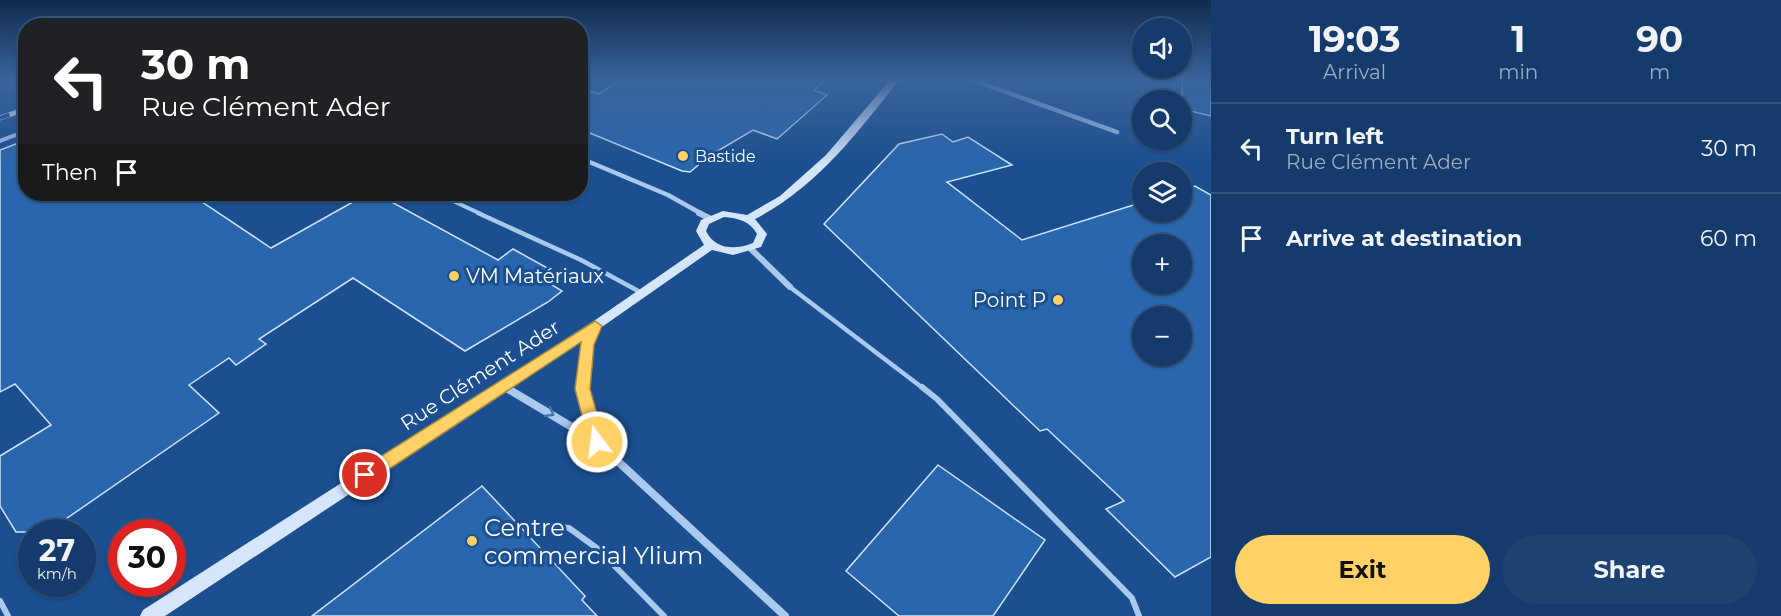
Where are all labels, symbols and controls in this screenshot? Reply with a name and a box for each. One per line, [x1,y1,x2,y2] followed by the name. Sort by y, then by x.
[1309,17,1401,61] text: 19:03
[1511,17,1525,61] text: 1
[1636,17,1683,61] text: 90
[1132,18,1192,366] map controls
[1132,18,1192,78] button: sound
[141,38,250,90] text: 30 m
[42,42,120,120] icon: left
[1323,60,1386,84] text: Arrival
[1498,60,1538,84] text: min
[1649,60,1670,84] text: m
[141,90,391,123] text: Rue Clément Ader
[1132,90,1192,150] button: search
[1286,123,1384,150] text: Turn left
[1235,132,1268,165] icon: left
[1701,135,1757,162] text: 30 m
[695,147,756,166] place label: Bastide
[676,149,690,163] marker: Bastide
[1286,150,1471,174] text: Rue Clément Ader
[110,156,143,189] icon: arrive
[42,159,98,186] text: Then
[1132,162,1192,222] button: layers
[1235,222,1268,255] icon: arrive
[1286,225,1522,252] text: Arrive at destination
[1700,225,1757,252] text: 60 m
[1132,234,1192,294] button: +
[466,264,604,288] place label: VM Matériaux
[447,269,461,283] marker: VM Matériaux
[973,288,1046,312] place label: Point P
[1051,293,1065,307] marker: Point P
[1132,306,1192,366] button: −
[396,315,564,435] street label: Rue Clément Ader
[544,406,554,418] one-way arrow
[565,410,629,474] position arrow
[339,449,390,500] pin
[348,458,381,491] icon: arrive
[484,513,703,570] place label: Centre commercial Ylium
[108,519,186,597] speed limit sign: 30
[39,532,75,569] text: 27
[465,534,479,548] marker: Centre commercial Ylium
[1235,535,1490,604] button: Exit
[1502,535,1757,604] button: Share
[37,564,77,583] text: km/h

